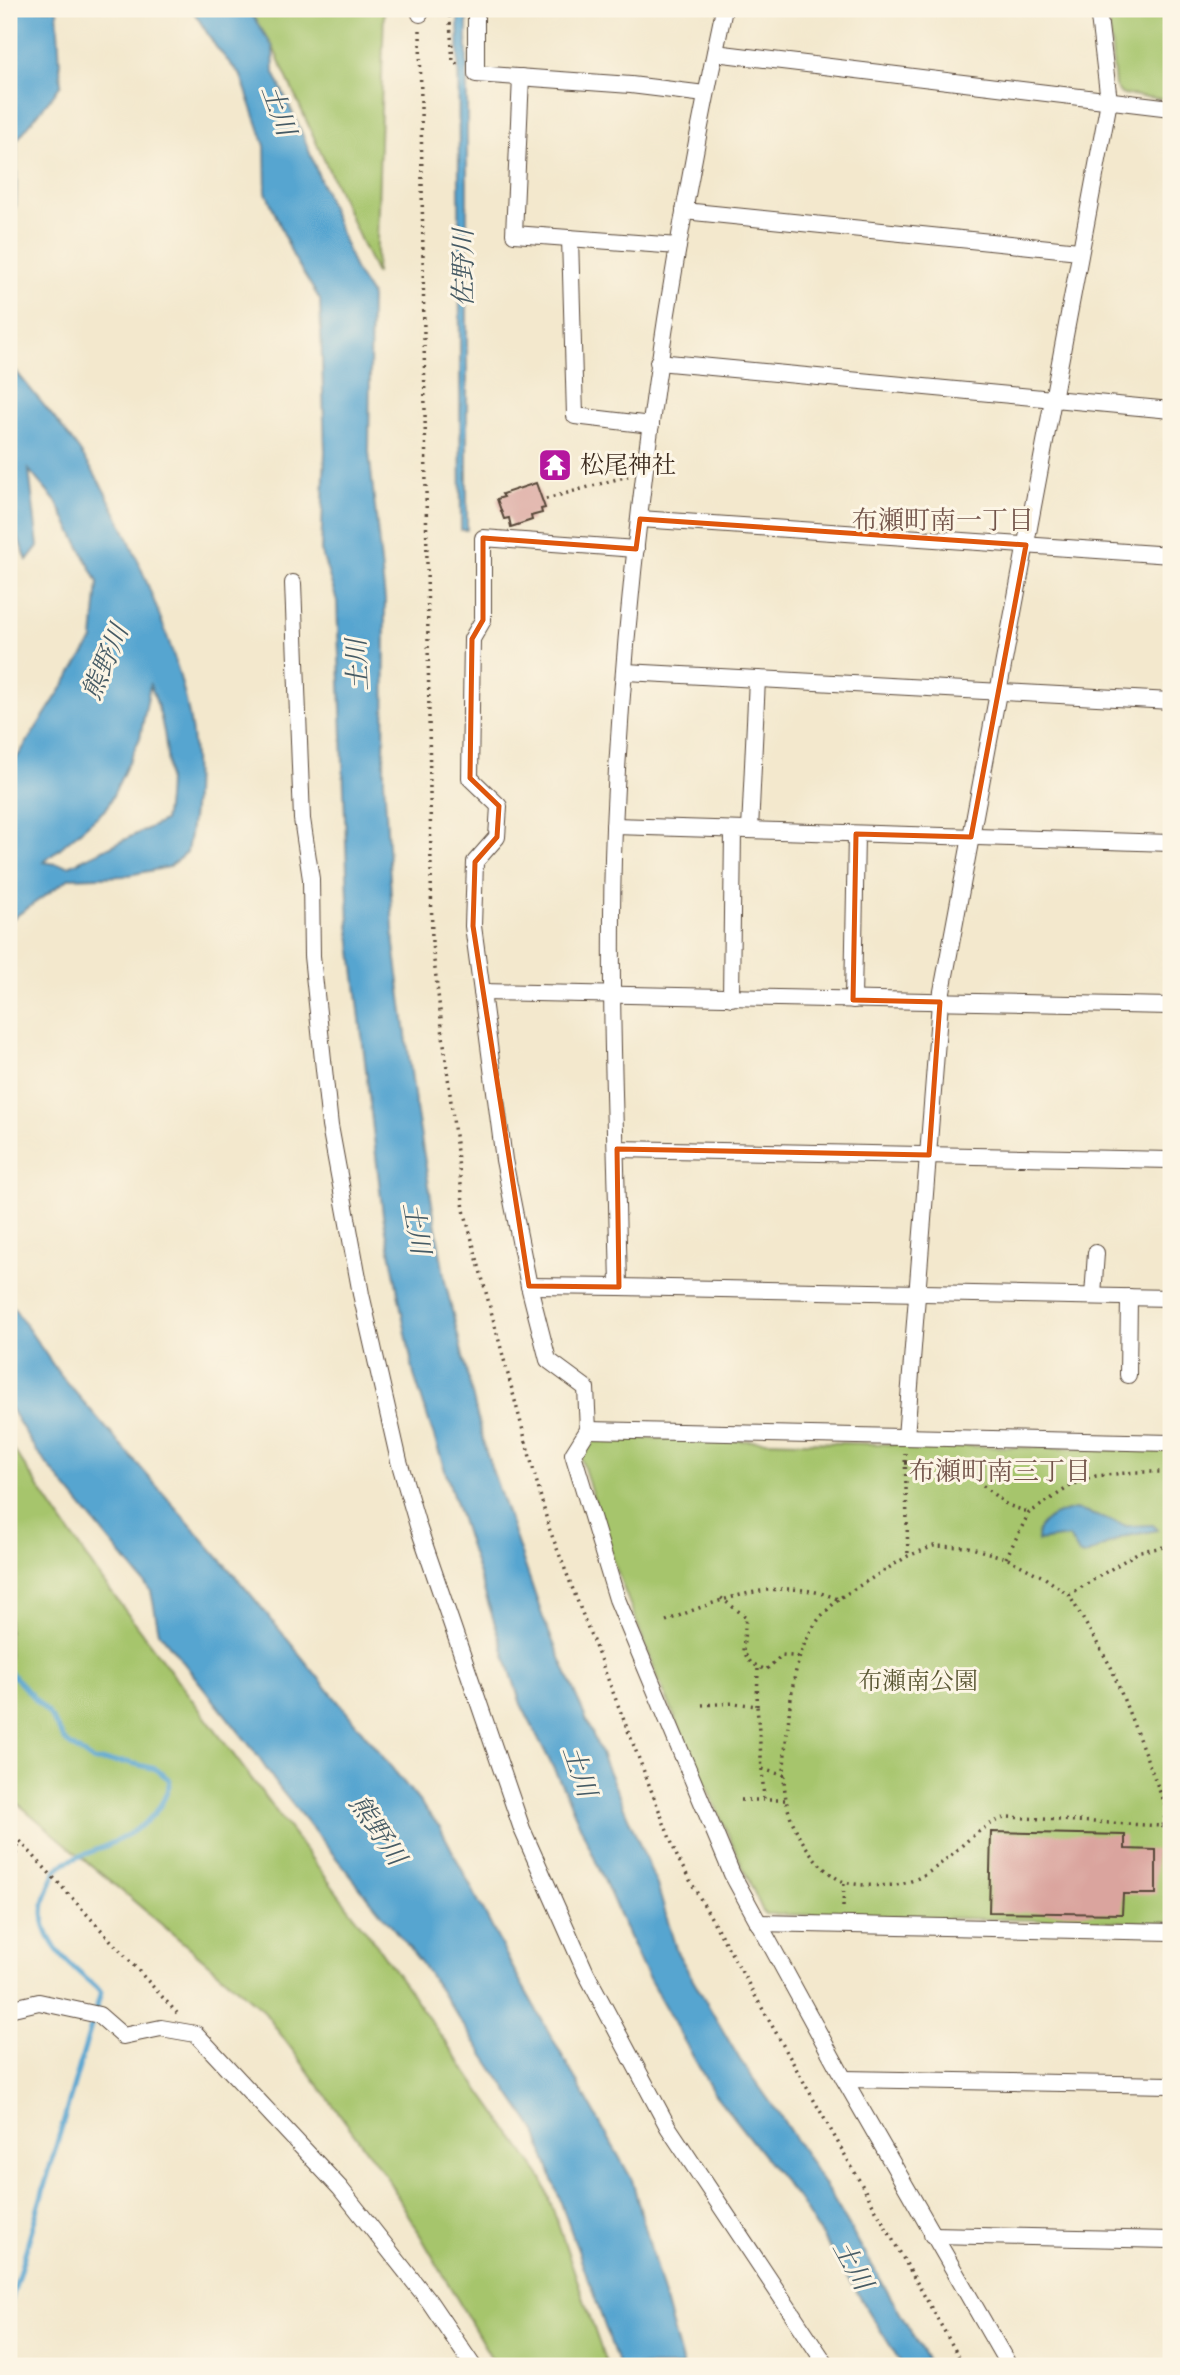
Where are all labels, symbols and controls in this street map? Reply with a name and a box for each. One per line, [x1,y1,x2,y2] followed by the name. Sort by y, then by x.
[256,81,301,142] water label: 土川
[450,226,478,307] water label: 佐野川
[536,446,574,484] temple icon: 松尾神社
[580,452,676,479] place label: 松尾神社
[852,507,1034,535] district label: 布瀬町南一丁目
[78,618,135,704] water label: 熊野川
[343,635,373,692] water label: 土川
[398,1200,435,1259] water label: 土川
[909,1458,1091,1486] district label: 布瀬町南三丁目
[858,1668,978,1695] park label: 布瀬南公園
[557,1742,602,1803] water label: 土川
[344,1790,412,1873] water label: 熊野川
[827,2236,878,2298] water label: 土川

